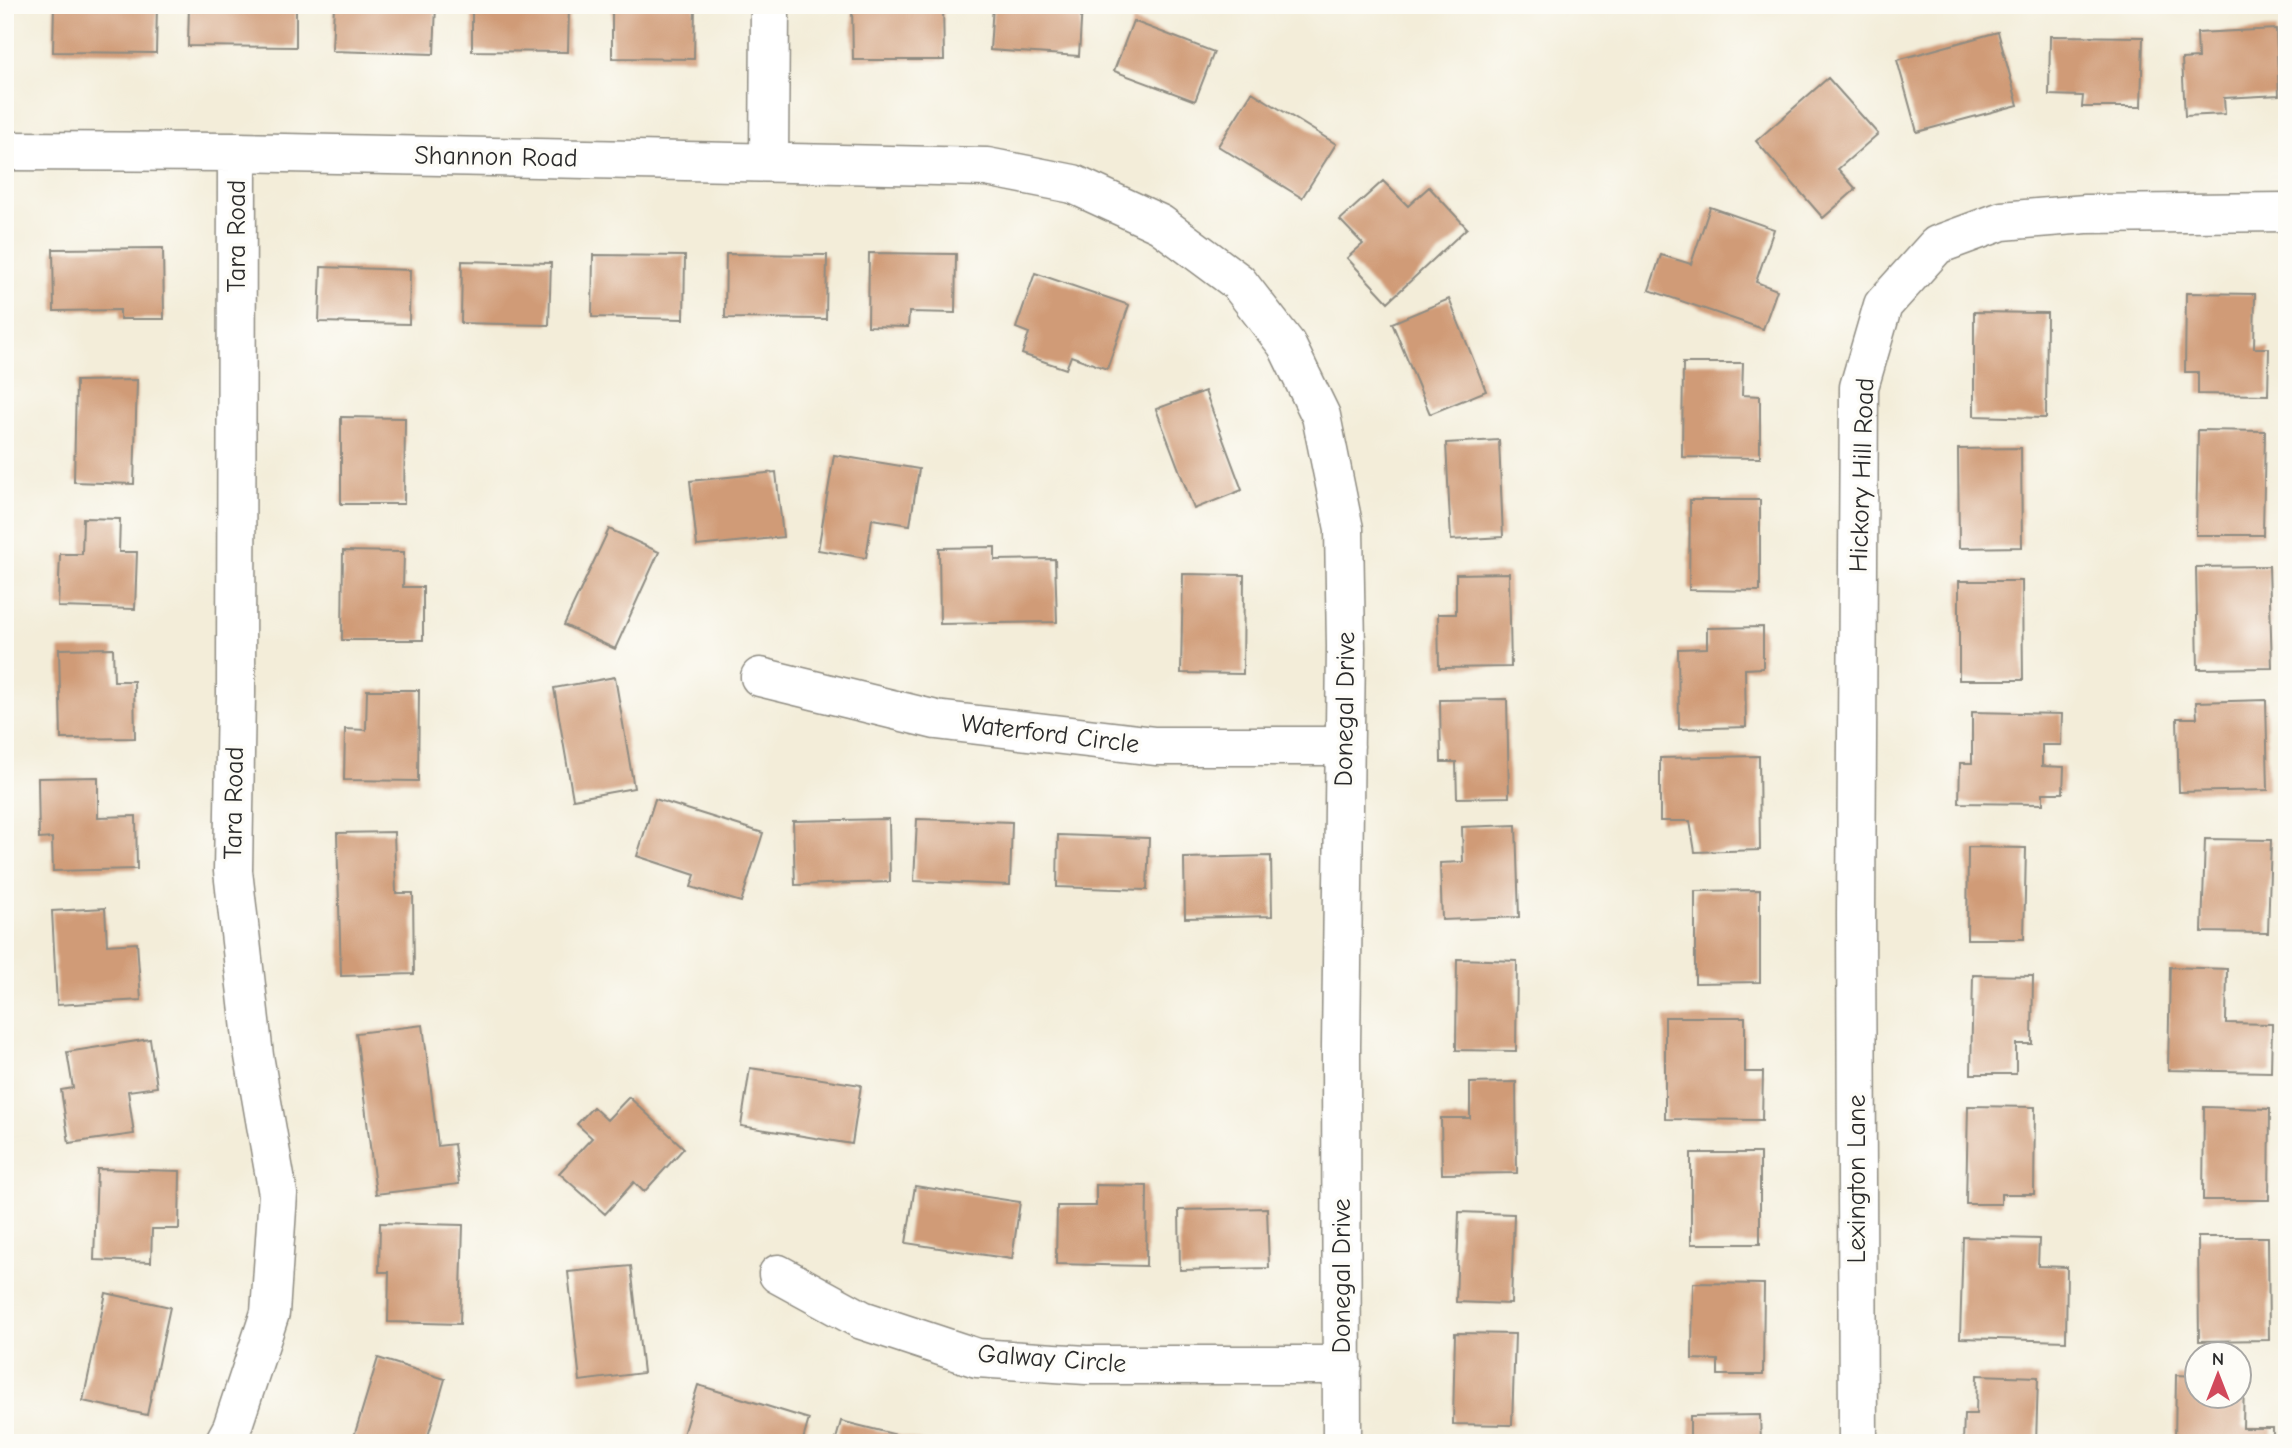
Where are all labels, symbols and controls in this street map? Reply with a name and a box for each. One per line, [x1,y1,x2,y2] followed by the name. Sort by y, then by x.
[414,141,578,173] street label: Shannon Road
[222,180,252,292] street label: Tara Road
[1844,377,1880,573] street label: Hickory Hill Road
[1329,631,1361,787] street label: Donegal Drive
[959,708,1141,760] street label: Waterford Circle
[218,746,250,860] street label: Tara Road
[1842,1095,1872,1263] street label: Lexington Lane
[1327,1198,1357,1354] street label: Donegal Drive
[977,1339,1127,1379] street label: Galway Circle
[2184,1340,2254,1410] north arrow
[2212,1348,2224,1370] text: N

